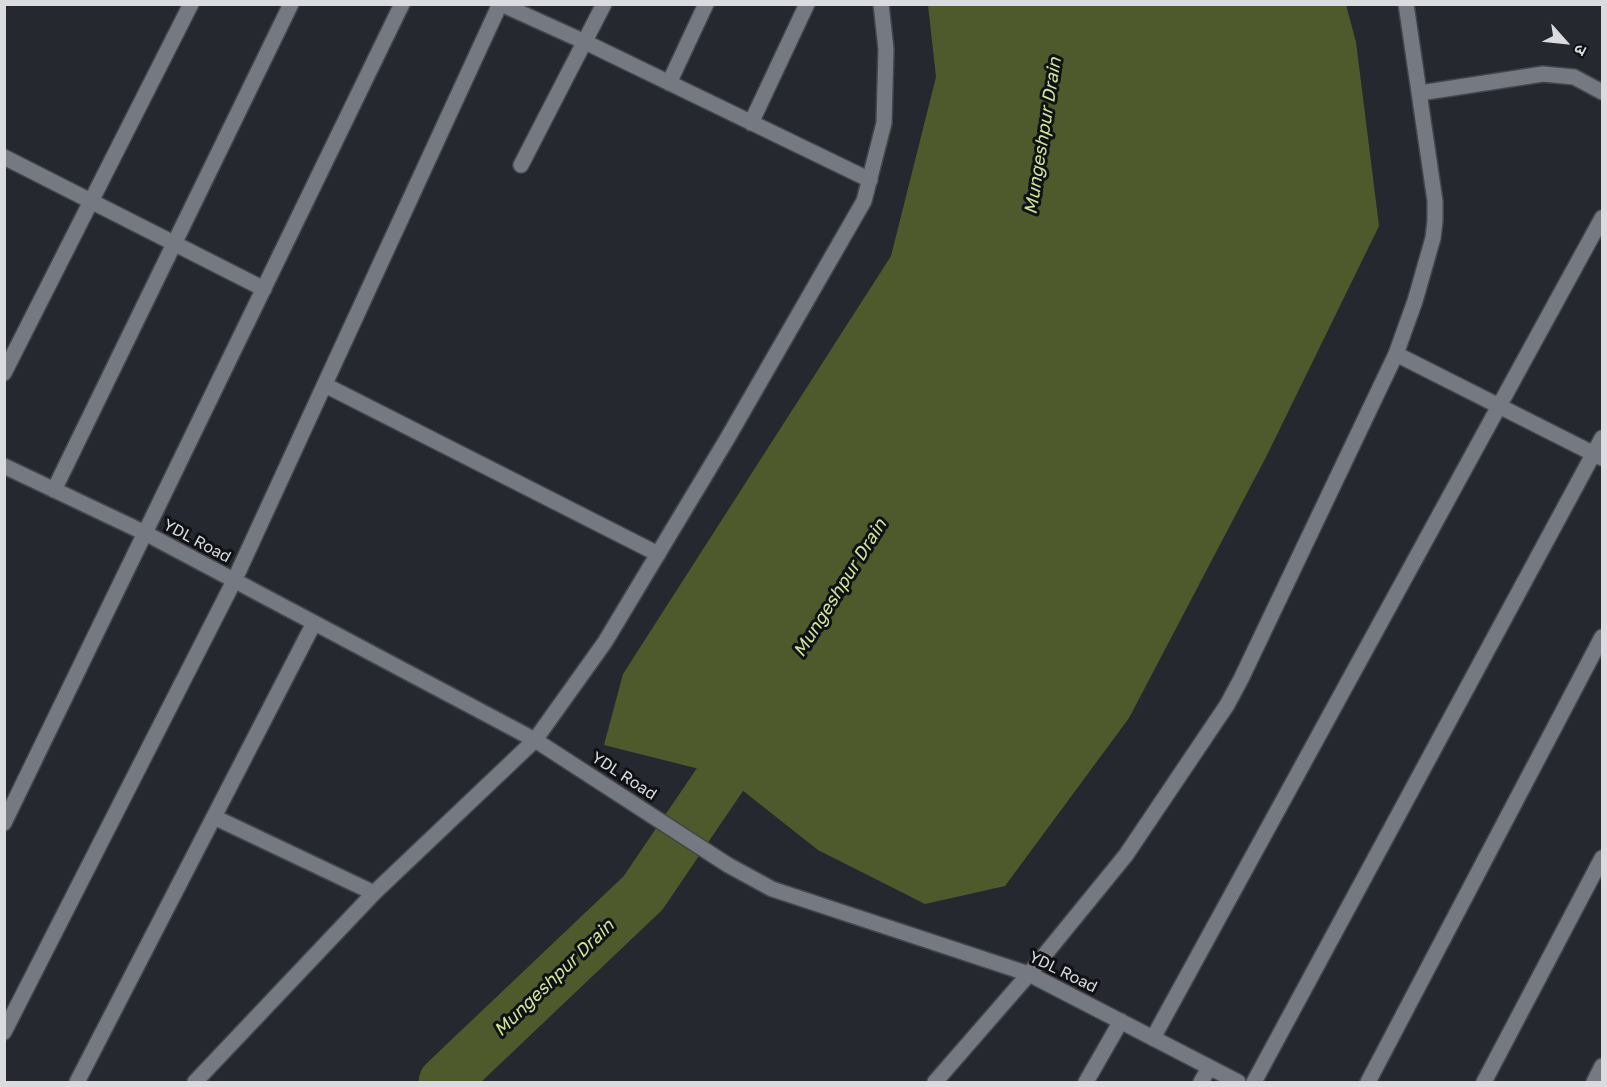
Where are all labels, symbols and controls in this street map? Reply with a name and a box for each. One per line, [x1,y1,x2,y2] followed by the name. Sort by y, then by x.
[1535,12,1595,72] north arrow
[1570,41,1592,59] text: उ
[1020,56,1066,216] water label: Mungeshpur Drain
[160,515,234,567] street label: YDL Road
[789,515,891,661] water label: Mungeshpur Drain
[588,748,660,804] street label: YDL Road
[489,915,619,1041] water label: Mungeshpur Drain
[1026,947,1100,997] street label: YDL Road

